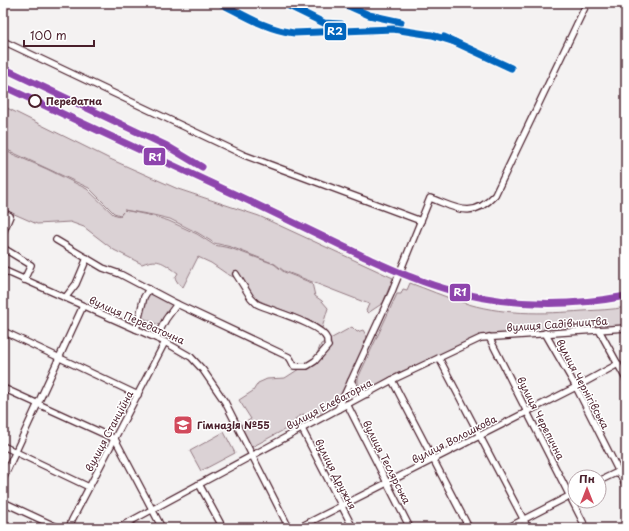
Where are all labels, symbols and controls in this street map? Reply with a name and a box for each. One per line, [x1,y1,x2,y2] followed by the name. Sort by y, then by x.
[24,22,94,48] scale bar
[324,22,347,41] line badge: R2
[327,22,343,39] text: R2
[30,26,67,44] text: 100 m
[46,93,102,108] place label: Передатна
[28,94,42,108] marker: Передатна
[143,147,166,166] line badge: R1
[149,148,161,165] text: R1
[449,283,471,302] line badge: R1
[454,283,466,300] text: R1
[87,292,188,348] street label: вулиця Передаточна
[506,312,609,335] street label: вулиця Садівництва
[553,336,614,432] street label: вулиця Чернігівська
[283,374,375,433] street label: вулиця Елеваторна
[514,374,569,463] street label: вулиця Черепична
[81,387,137,474] street label: вулиця Станційна
[409,410,499,466] street label: вулиця Волошкова
[172,414,194,436] school or university icon: Гімназія №55
[197,417,270,432] place label: Гімназія №55
[360,417,415,507] street label: вулиця Теслярська
[311,436,361,512] street label: вулиця Дружня
[567,469,607,509] north arrow
[579,470,595,487] text: Пн

